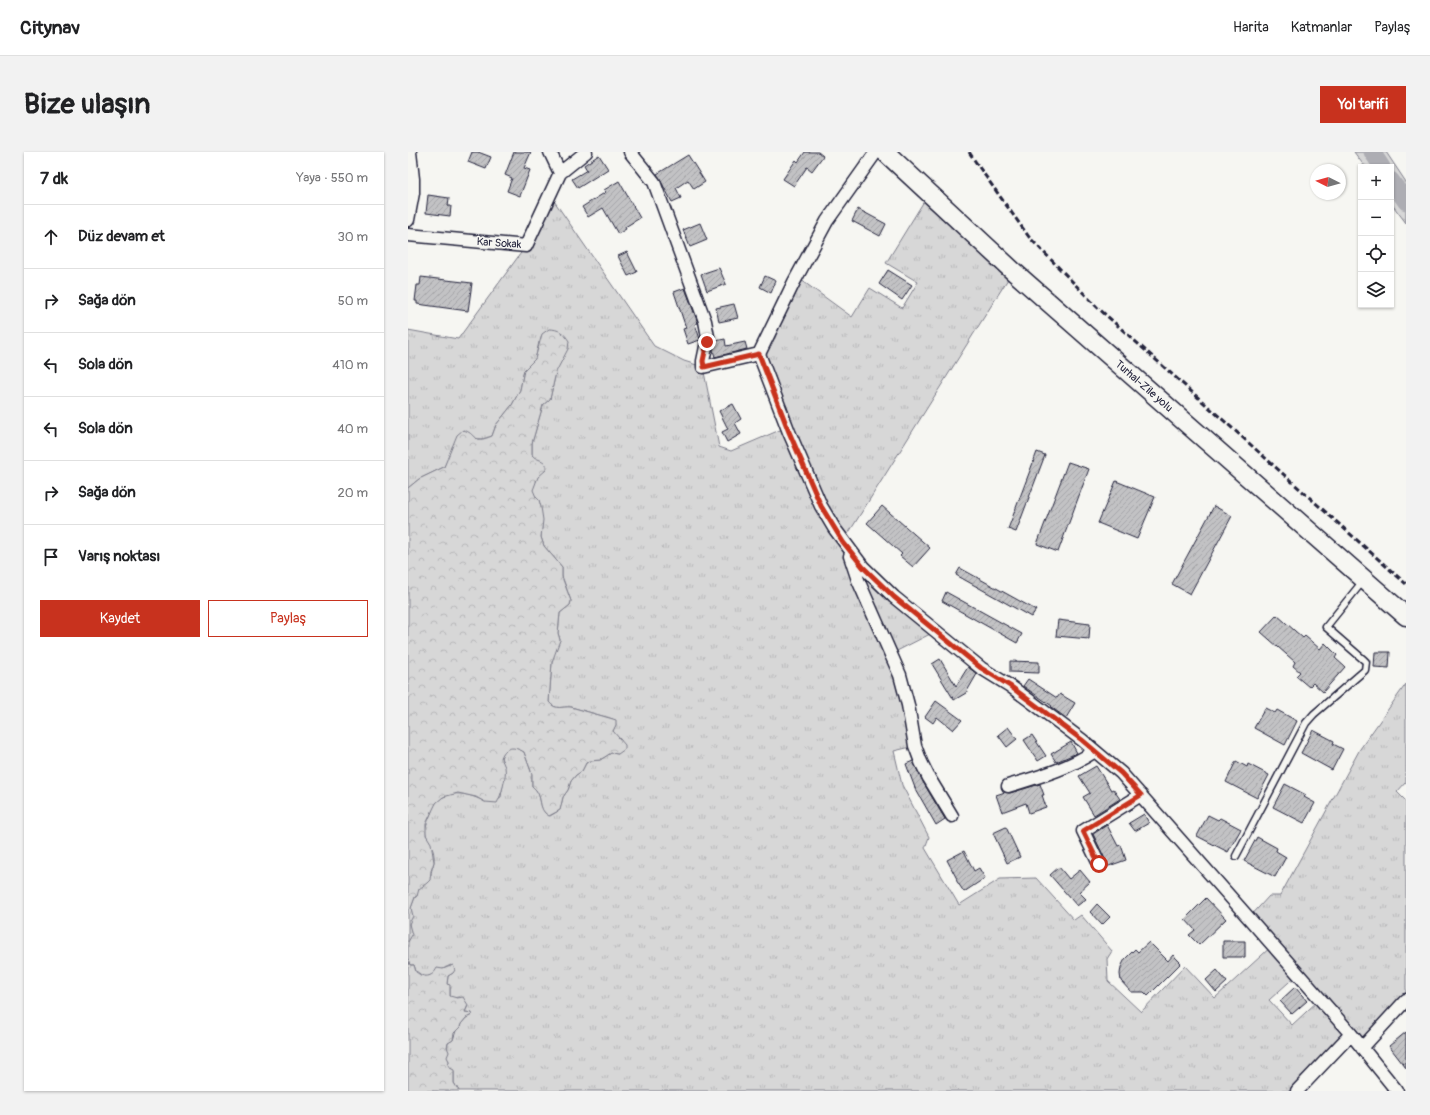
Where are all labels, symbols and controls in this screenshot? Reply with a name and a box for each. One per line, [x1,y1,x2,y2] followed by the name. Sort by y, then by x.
[20,16,80,40] text: Citynav
[1233,19,1269,36] text: Harita
[1291,19,1352,36] text: Katmanlar
[1374,19,1410,36] text: Paylaş
[1320,86,1406,123] button: Yol tarifi
[24,87,150,122] text: Bize ulaşın
[1310,164,1346,200] north arrow
[1358,164,1394,308] map controls
[1358,164,1394,200] button: +
[40,168,68,189] text: 7 dk
[296,170,368,186] text: Yaya · 550 m
[1358,200,1394,236] button: −
[40,226,62,248] icon: ahead
[78,227,165,246] text: Düz devam et
[338,229,368,245] text: 30 m
[476,235,522,251] street label: Kar Sokak
[1358,236,1394,272] button: locate
[1358,272,1394,308] button: layers
[40,290,62,312] icon: right
[78,291,136,310] text: Sağa dön
[338,293,368,309] text: 50 m
[698,333,716,351] route end
[40,354,62,376] icon: left
[78,355,133,374] text: Sola dön
[332,357,368,373] text: 410 m
[1113,357,1175,415] street label: Turhal-Zile yolu
[40,418,62,440] icon: left
[78,419,133,438] text: Sola dön
[337,421,368,437] text: 40 m
[40,482,62,504] icon: right
[78,483,136,502] text: Sağa dön
[337,485,368,501] text: 20 m
[40,546,62,568] icon: arrive
[78,547,160,566] text: Varış noktası
[40,600,200,637] button: Kaydet
[208,600,368,637] button: Paylaş
[1090,855,1108,873] route start

